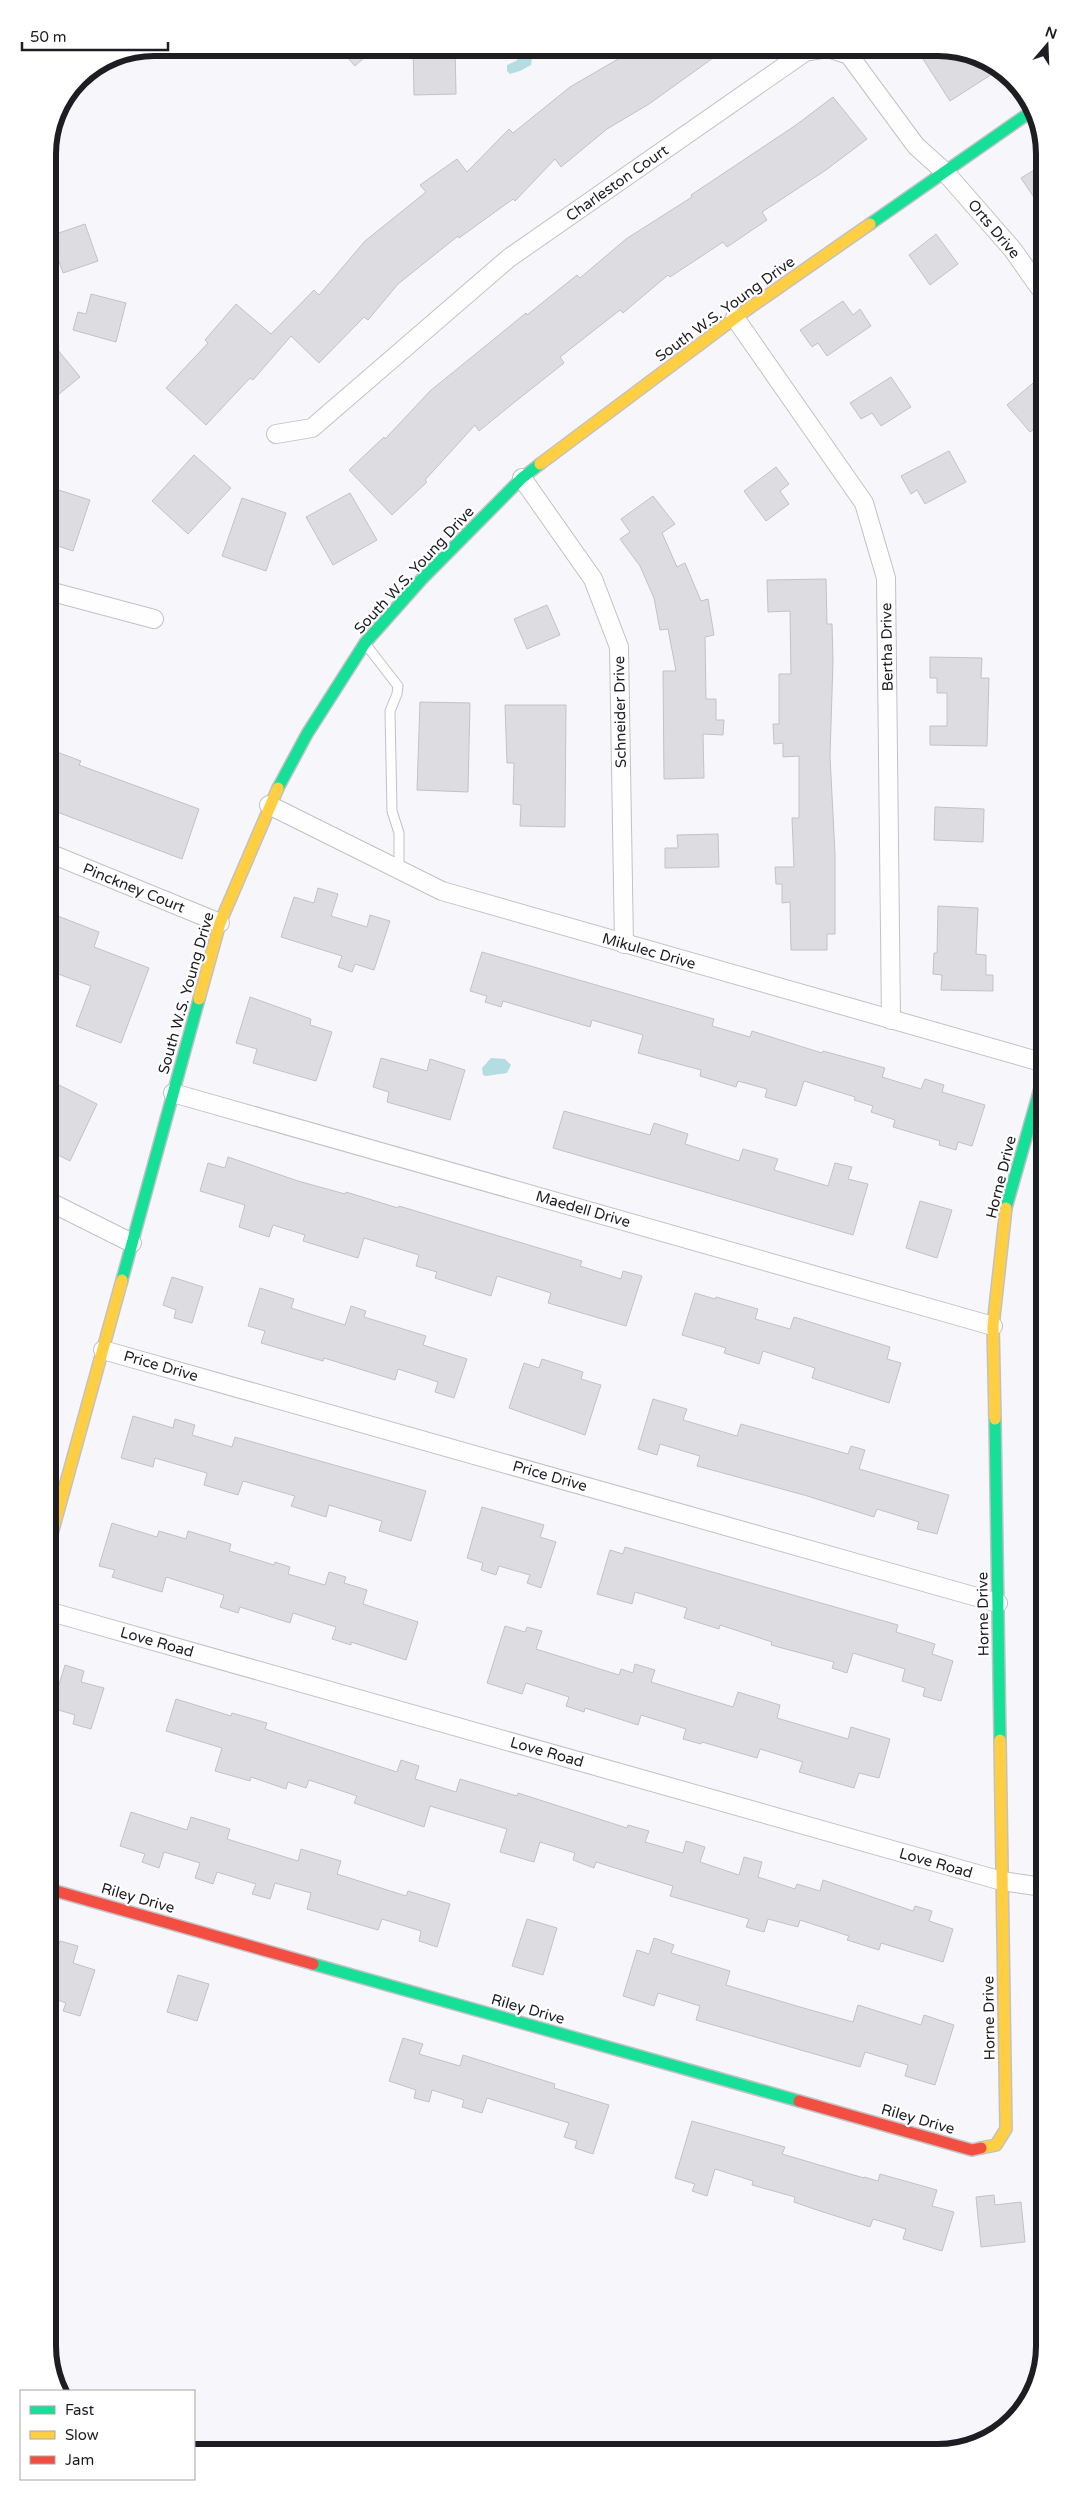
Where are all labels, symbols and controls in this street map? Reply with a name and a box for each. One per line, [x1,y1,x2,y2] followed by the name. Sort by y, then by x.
[22,20,169,52] scale bar
[1022,20,1072,70] north arrow
[1043,23,1059,43] text: N
[30,28,67,46] text: 50 m
[562,141,672,225] street label: Charleston Court
[964,196,1024,262] street label: Orts Drive
[652,252,798,366] street label: South W.S. Young Drive
[350,503,478,637] street label: South W.S. Young Drive
[877,602,897,692] street label: Bertha Drive
[610,656,630,768] street label: Schneider Drive
[80,859,188,917] street label: Pinckney Court
[154,910,218,1076] street label: South W.S. Young Drive
[600,929,698,973] street label: Mikulec Drive
[982,1134,1020,1220] street label: Horne Drive
[534,1187,632,1231] street label: Maedell Drive
[122,1347,200,1385] street label: Price Drive
[511,1457,589,1495] street label: Price Drive
[973,1572,993,1656] street label: Horne Drive
[118,1623,196,1661] street label: Love Road
[508,1733,586,1771] street label: Love Road
[897,1844,975,1882] street label: Love Road
[99,1879,177,1917] street label: Riley Drive
[979,1976,999,2060] street label: Horne Drive
[489,1990,567,2028] street label: Riley Drive
[879,2100,957,2138] street label: Riley Drive
[20,2390,195,2480] legend
[65,2401,95,2419] text: Fast
[65,2426,99,2444] text: Slow
[65,2451,94,2469] text: Jam

